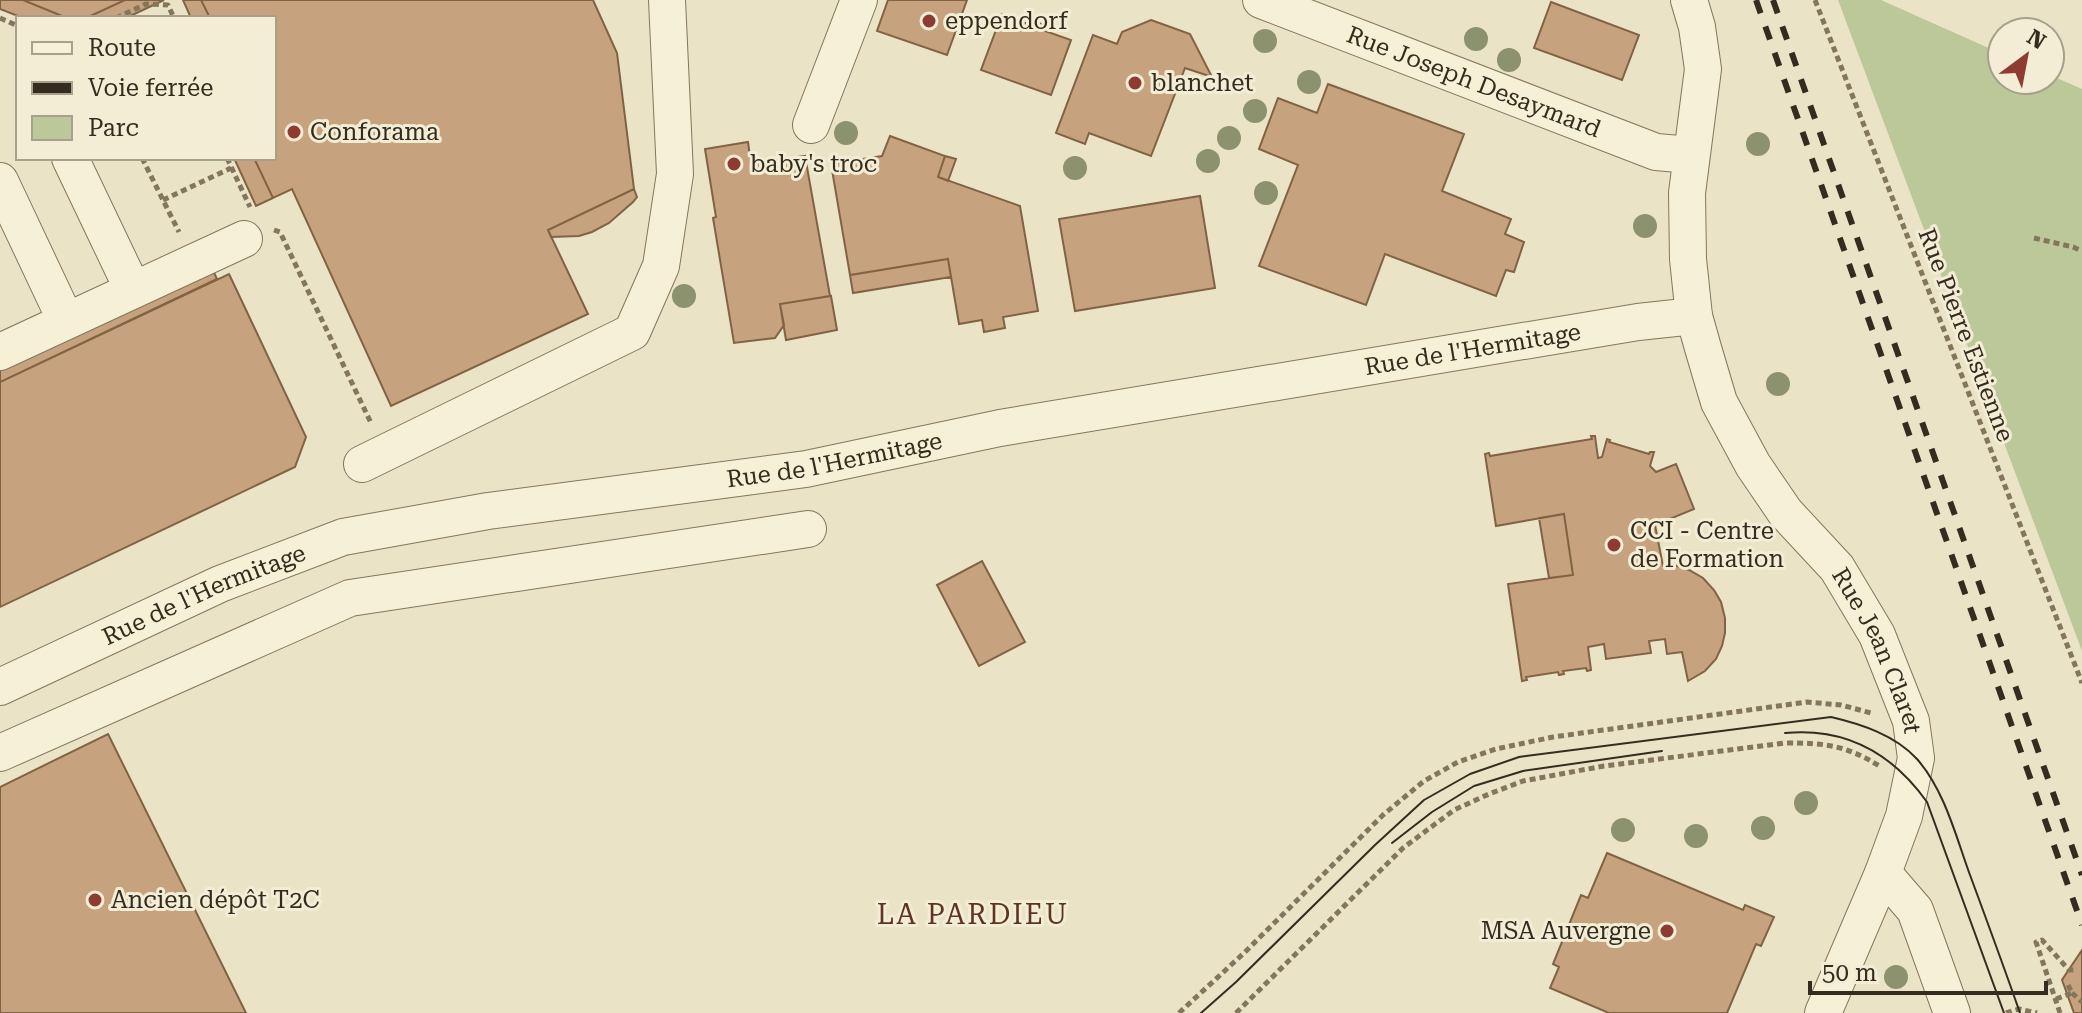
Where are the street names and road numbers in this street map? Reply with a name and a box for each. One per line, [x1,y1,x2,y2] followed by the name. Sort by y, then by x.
[1343,20,1605,143] street label: Rue Joseph Desaymard
[1912,224,2020,446] street label: Rue Pierre Estienne
[1362,318,1583,381] street label: Rue de l'Hermitage
[725,427,945,493] street label: Rue de l'Hermitage
[98,539,310,651] street label: Rue de l'Hermitage
[1826,563,1927,735] street label: Rue Jean Claret

